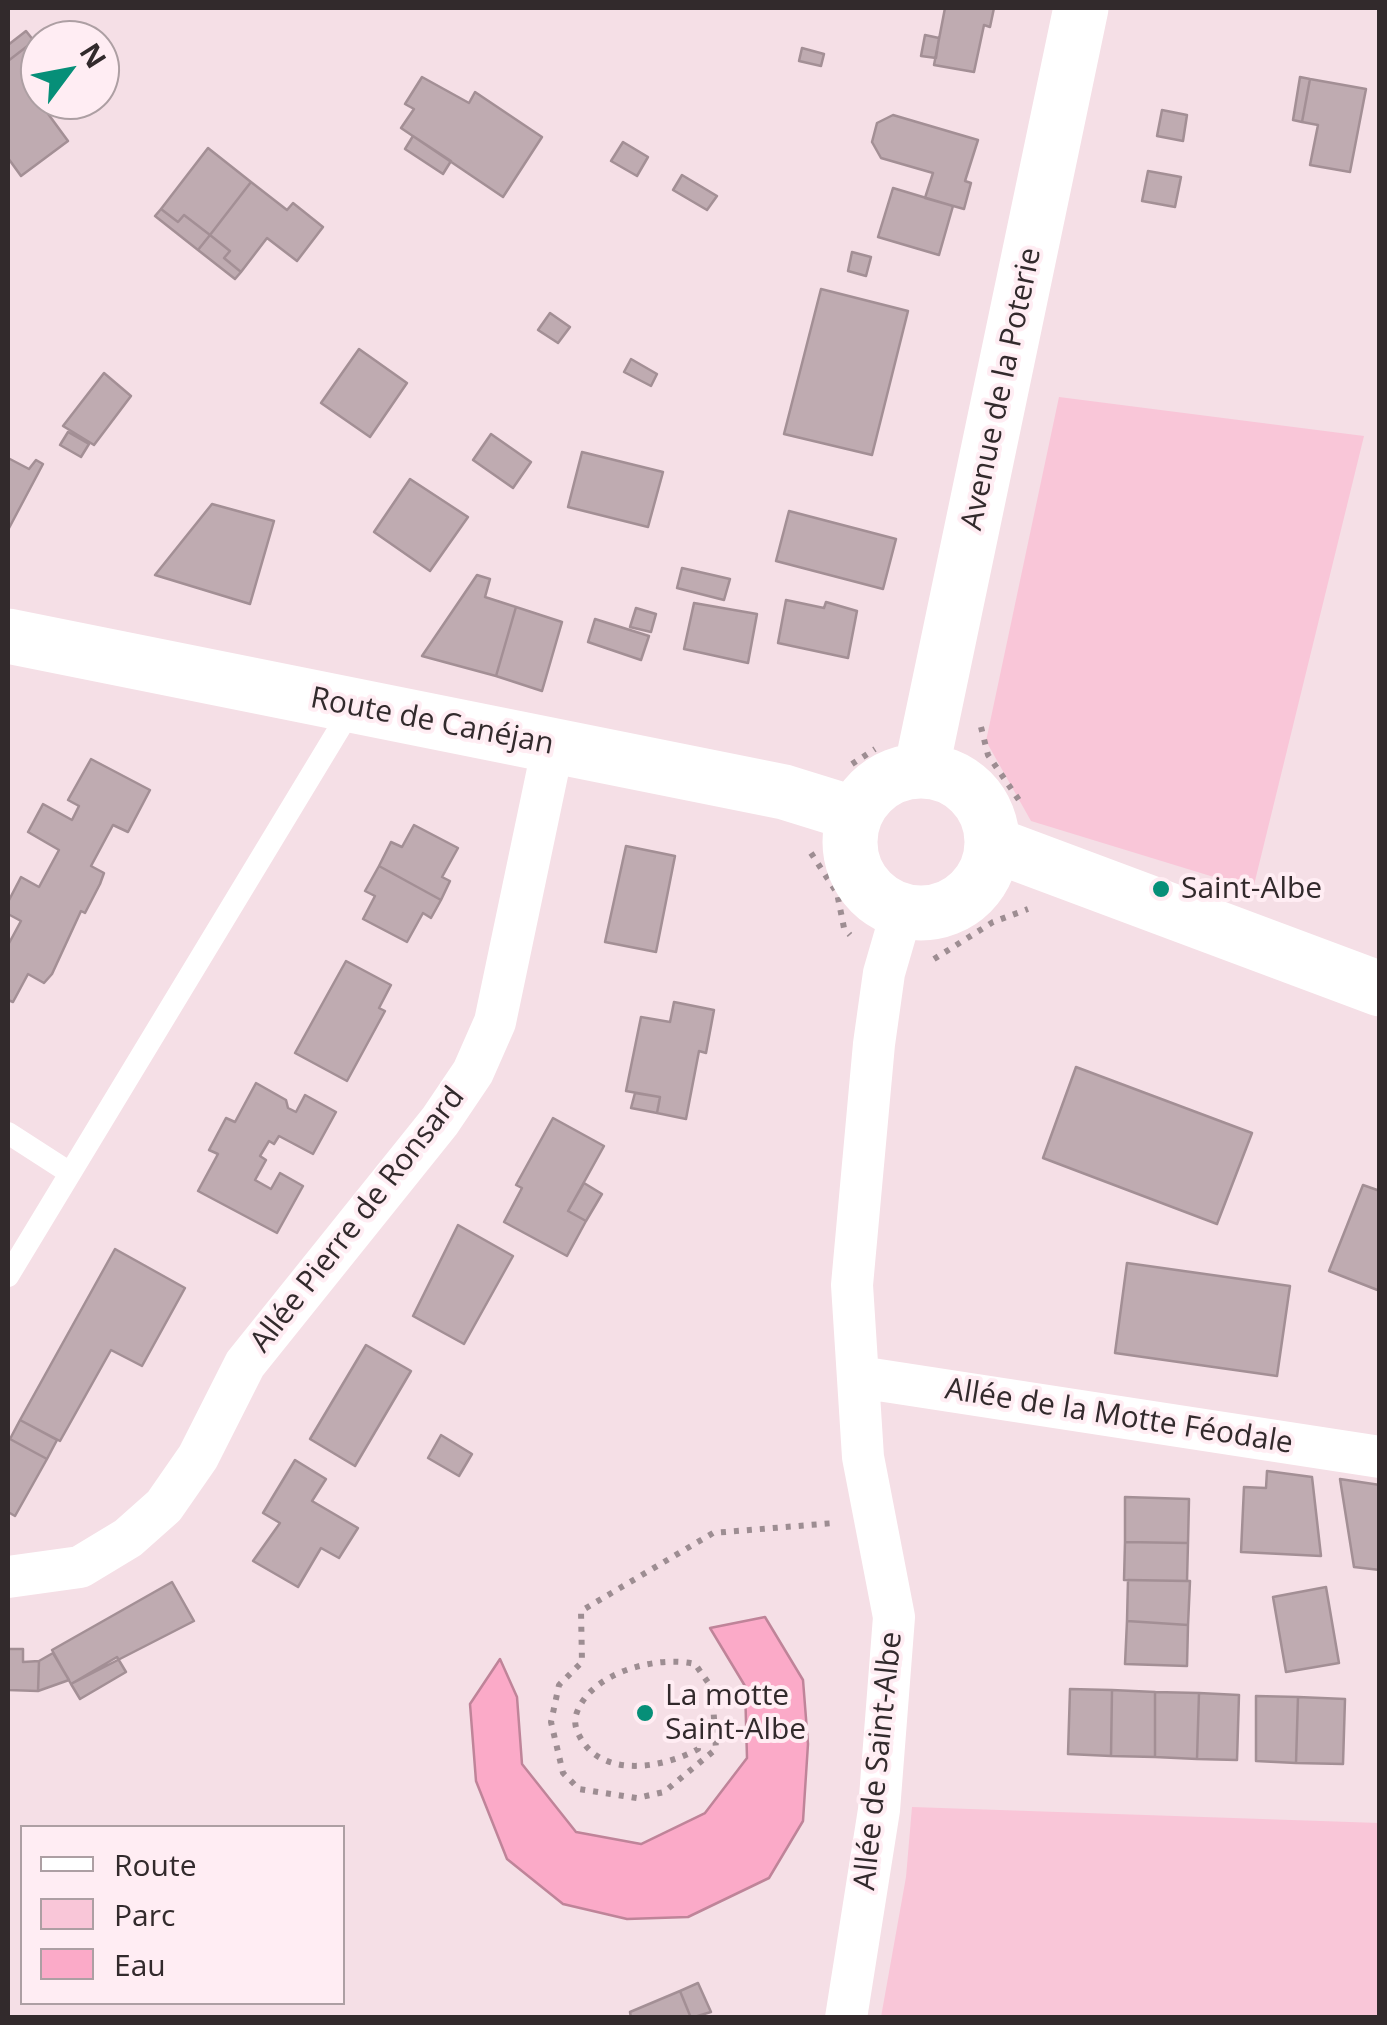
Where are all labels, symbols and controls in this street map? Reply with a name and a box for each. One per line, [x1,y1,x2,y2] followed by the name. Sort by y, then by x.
[20,20,120,120] north arrow
[72,35,116,75] text: N
[954,245,1050,533] street label: Avenue de la Poterie
[307,681,557,763] street label: Route de Canéjan
[1181,871,1322,907] place label: Saint-Albe
[1150,878,1172,900] marker: Saint-Albe
[243,1080,473,1360] street label: Allée Pierre de Ronsard
[943,1372,1295,1462] street label: Allée de la Motte Féodale
[848,1630,910,1892] street label: Allée de Saint-Albe
[665,1678,806,1748] place label: La motte Saint-Albe
[634,1702,656,1724] marker: La motte Saint-Albe
[20,1825,345,2005] legend
[114,1844,197,1885] text: Route
[114,1894,175,1935] text: Parc
[114,1944,166,1985] text: Eau

